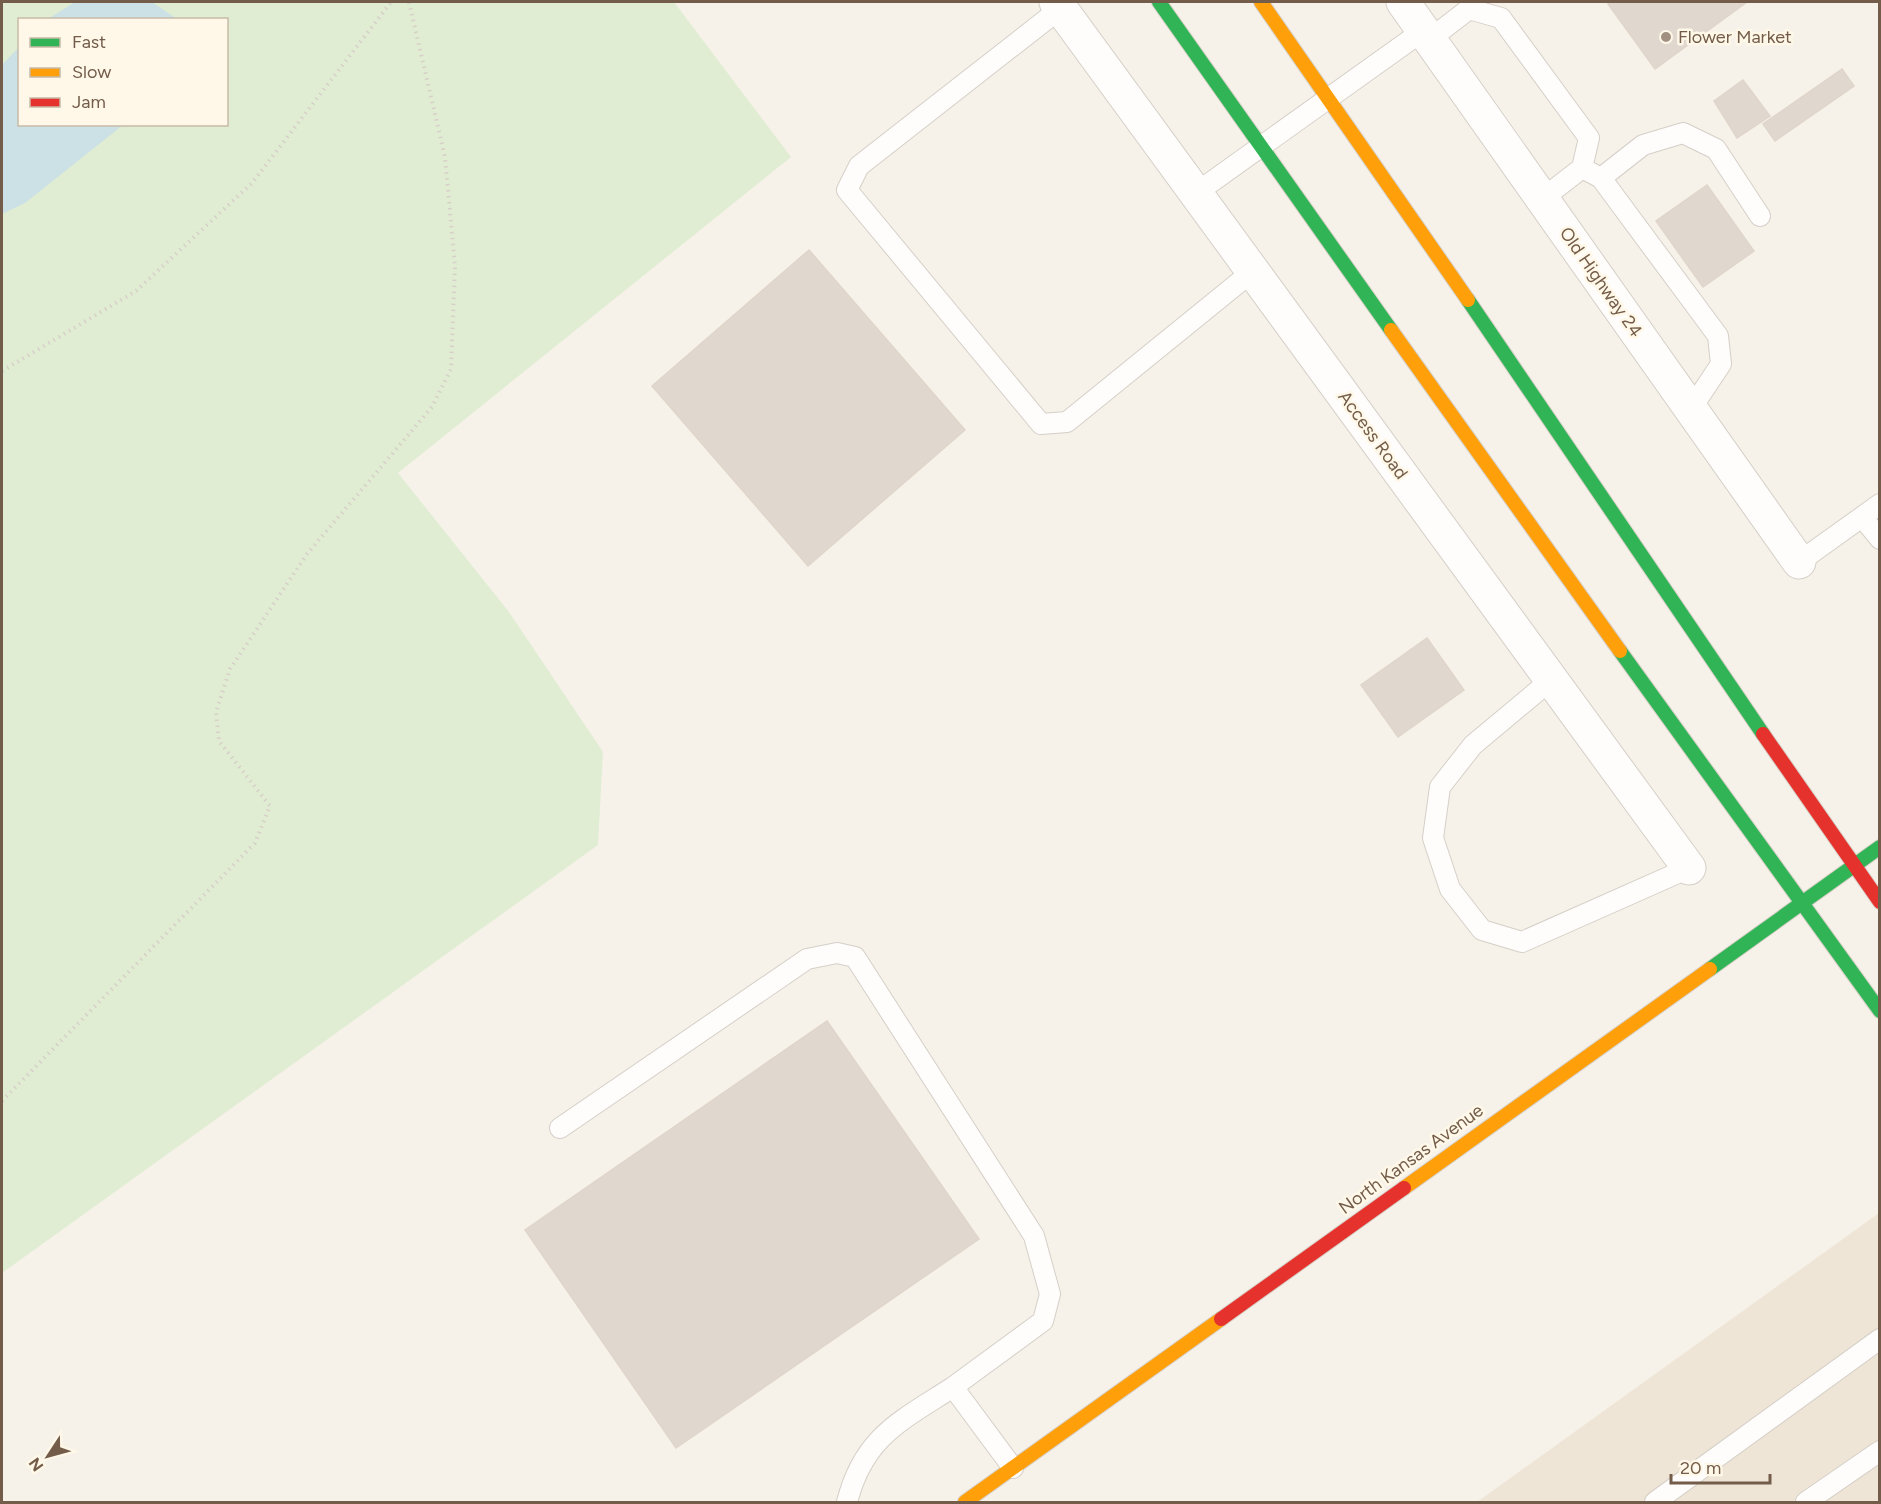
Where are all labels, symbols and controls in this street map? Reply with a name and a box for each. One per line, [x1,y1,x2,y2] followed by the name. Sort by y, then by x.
[18,18,228,126] legend
[1678,26,1792,48] place label: Flower Market
[1659,30,1673,44] marker: Flower Market
[72,31,106,53] text: Fast
[72,61,111,83] text: Slow
[72,91,106,113] text: Jam
[1555,223,1647,341] street label: Old Highway 24
[1334,386,1412,484] street label: Access Road
[1335,1099,1488,1219] street label: North Kansas Avenue
[18,1426,78,1486] north arrow
[1671,1447,1770,1485] scale bar
[25,1454,48,1475] text: N
[1680,1457,1721,1479] text: 20 m

